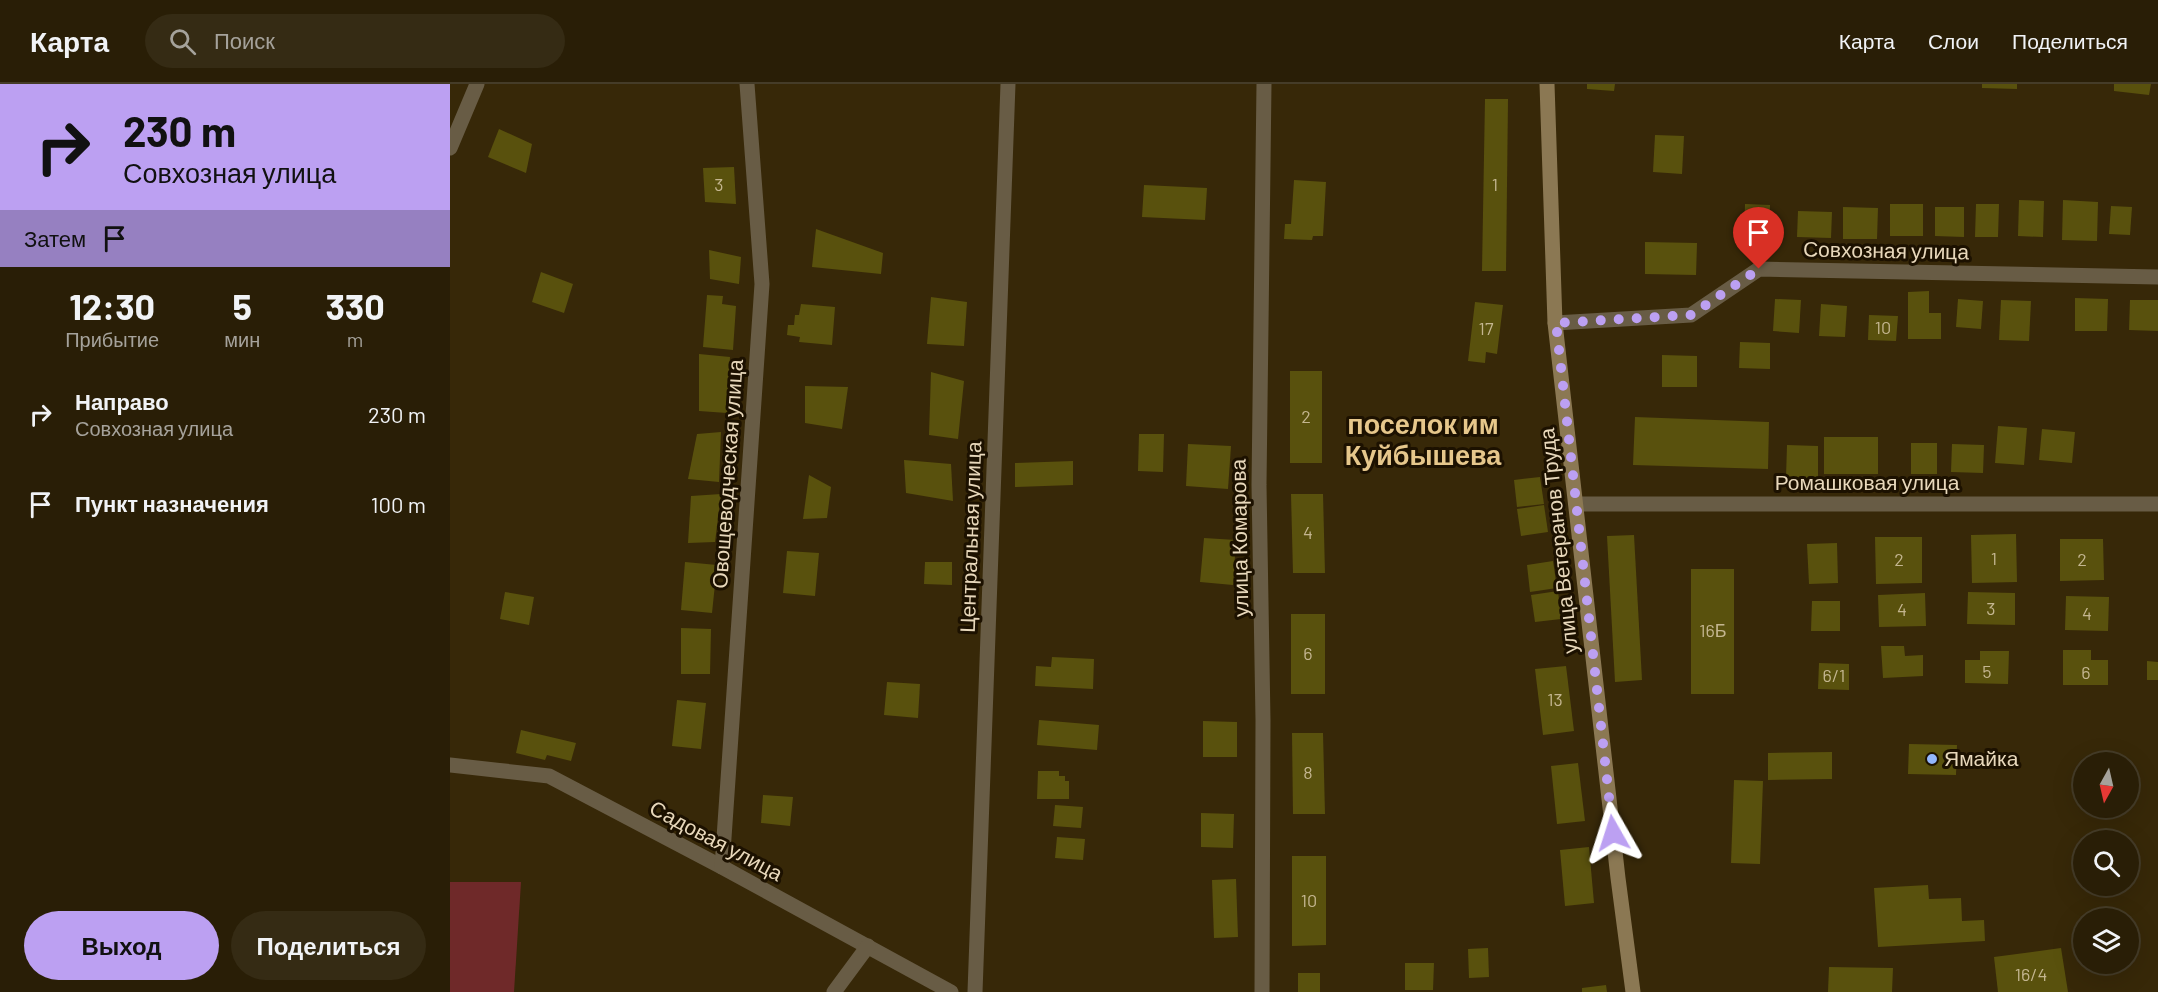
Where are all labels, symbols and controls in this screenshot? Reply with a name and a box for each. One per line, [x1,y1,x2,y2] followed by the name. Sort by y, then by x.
[145,14,565,68] search box
[30,24,109,58] text: Карта
[166,25,199,58] icon: search
[214,27,275,53] text: Поиск
[1839,28,1895,53] text: Карта
[1928,28,1979,53] text: Слои
[2012,28,2128,53] text: Поделиться
[123,105,236,155] text: 230 m
[24,108,102,186] icon: right
[123,156,336,188] text: Совхозная улица
[714,173,724,195] house number: 3
[1492,173,1498,195] house number: 1
[1733,207,1784,269] pin
[1742,216,1775,249] icon: arrive
[98,222,131,255] icon: arrive
[24,225,86,251] text: Затем
[1803,236,1970,263] street label: Совхозная улица
[69,284,155,327] text: 12:30
[233,284,252,327] text: 5
[325,284,385,327] text: 330
[1875,316,1891,338] house number: 10
[1479,317,1494,339] house number: 17
[65,327,159,351] text: Прибытие
[224,327,260,351] text: мин
[347,327,363,351] text: m
[706,358,747,589] street label: Овощеводческая улица
[75,388,169,414] text: Направо
[24,398,57,431] icon: right
[368,401,426,427] text: 230 m
[1301,405,1311,427] house number: 2
[1345,407,1502,471] district label: поселок им Куйбышева
[75,416,233,440] text: Совхозная улица
[1533,427,1582,655] street label: улица Ветеранов Труда
[954,440,985,633] street label: Центральная улица
[1225,459,1252,617] street label: улица Комарова
[1775,469,1960,494] street label: Ромашковая улица
[24,488,57,521] icon: arrive
[75,490,269,516] text: Пункт назначения
[371,491,426,517] text: 100 m
[1303,521,1313,543] house number: 4
[1991,547,1997,569] house number: 1
[1894,548,1904,570] house number: 2
[2077,548,2087,570] house number: 2
[1986,597,1996,619] house number: 3
[1897,598,1907,620] house number: 4
[2082,602,2092,624] house number: 4
[1699,619,1727,641] house number: 16Б
[1303,642,1313,664] house number: 6
[1982,660,1992,682] house number: 5
[2081,661,2091,683] house number: 6
[1823,664,1845,686] house number: 6/1
[1547,688,1563,710] house number: 13
[1944,745,2019,770] place label: Ямайка
[1925,752,1939,766] marker: Ямайка
[2073,752,2139,818] north arrow
[2073,752,2139,974] map controls
[1303,761,1313,783] house number: 8
[646,794,788,885] street label: Садовая улица
[1581,801,1645,865] position arrow
[2073,830,2139,896] button: search
[1301,889,1317,911] house number: 10
[2073,908,2139,974] button: layers
[24,911,219,980] button: Выход
[231,911,426,980] button: Поделиться
[2015,963,2047,985] house number: 16/4

